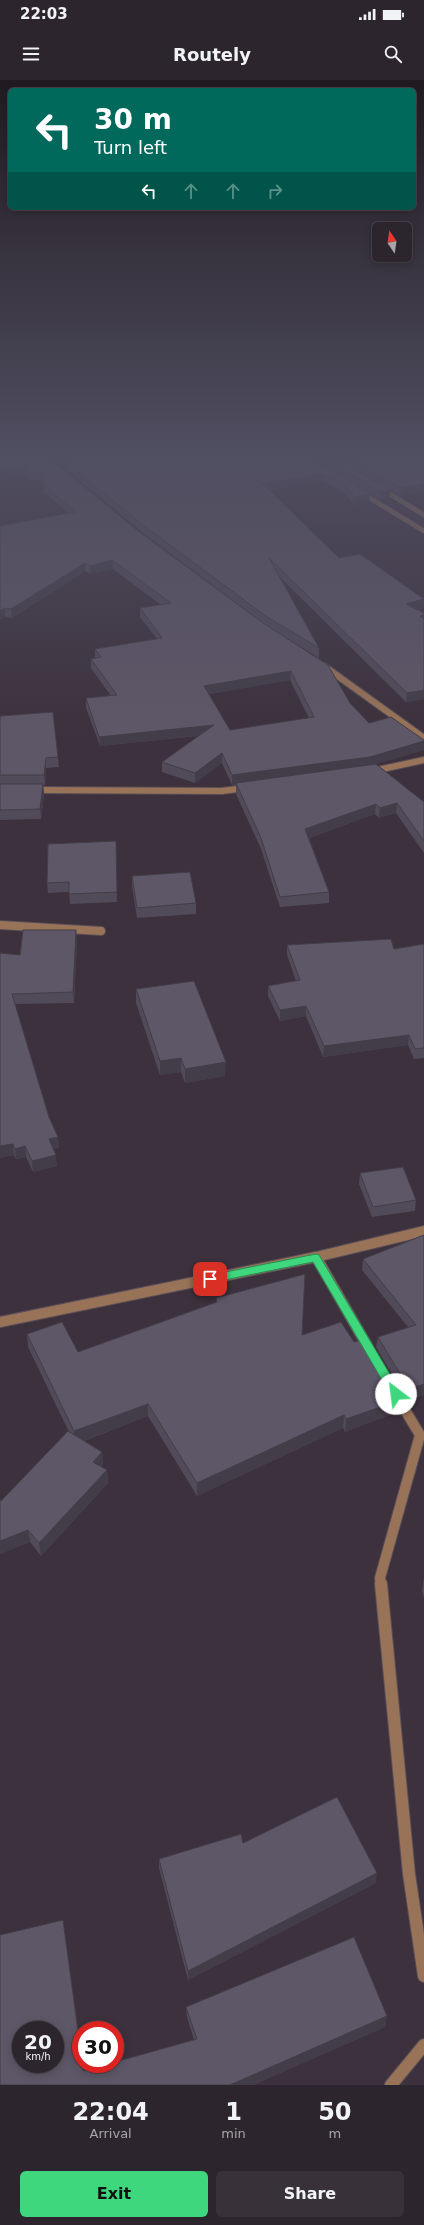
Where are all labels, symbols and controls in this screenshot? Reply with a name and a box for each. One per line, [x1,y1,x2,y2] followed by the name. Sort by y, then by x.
[20,5,68,23] text: 22:03
[20,43,42,65] icon: menu
[382,43,404,65] icon: search
[173,44,251,65] text: Routely
[94,103,172,136] text: 30 m
[28,104,80,156] icon: left
[94,137,167,158] text: Turn left
[138,180,160,202] icon: left
[180,180,202,202] icon: ahead
[222,180,244,202] icon: ahead
[264,180,286,202] icon: right
[372,222,412,262] north arrow
[372,222,412,262] map controls
[193,1262,227,1296] pin
[199,1268,221,1290] icon: arrive
[375,1373,417,1415] position arrow
[72,2021,124,2073] speed limit sign: 30
[24,2030,52,2054] text: 20
[25,2051,51,2062] text: km/h
[72,2098,149,2126] text: 22:04
[225,2098,242,2126] text: 1
[318,2098,352,2126] text: 50
[89,2126,132,2141] text: Arrival
[221,2126,246,2141] text: min
[329,2126,341,2141] text: m
[20,2171,208,2217] button: Exit
[216,2171,404,2217] button: Share

